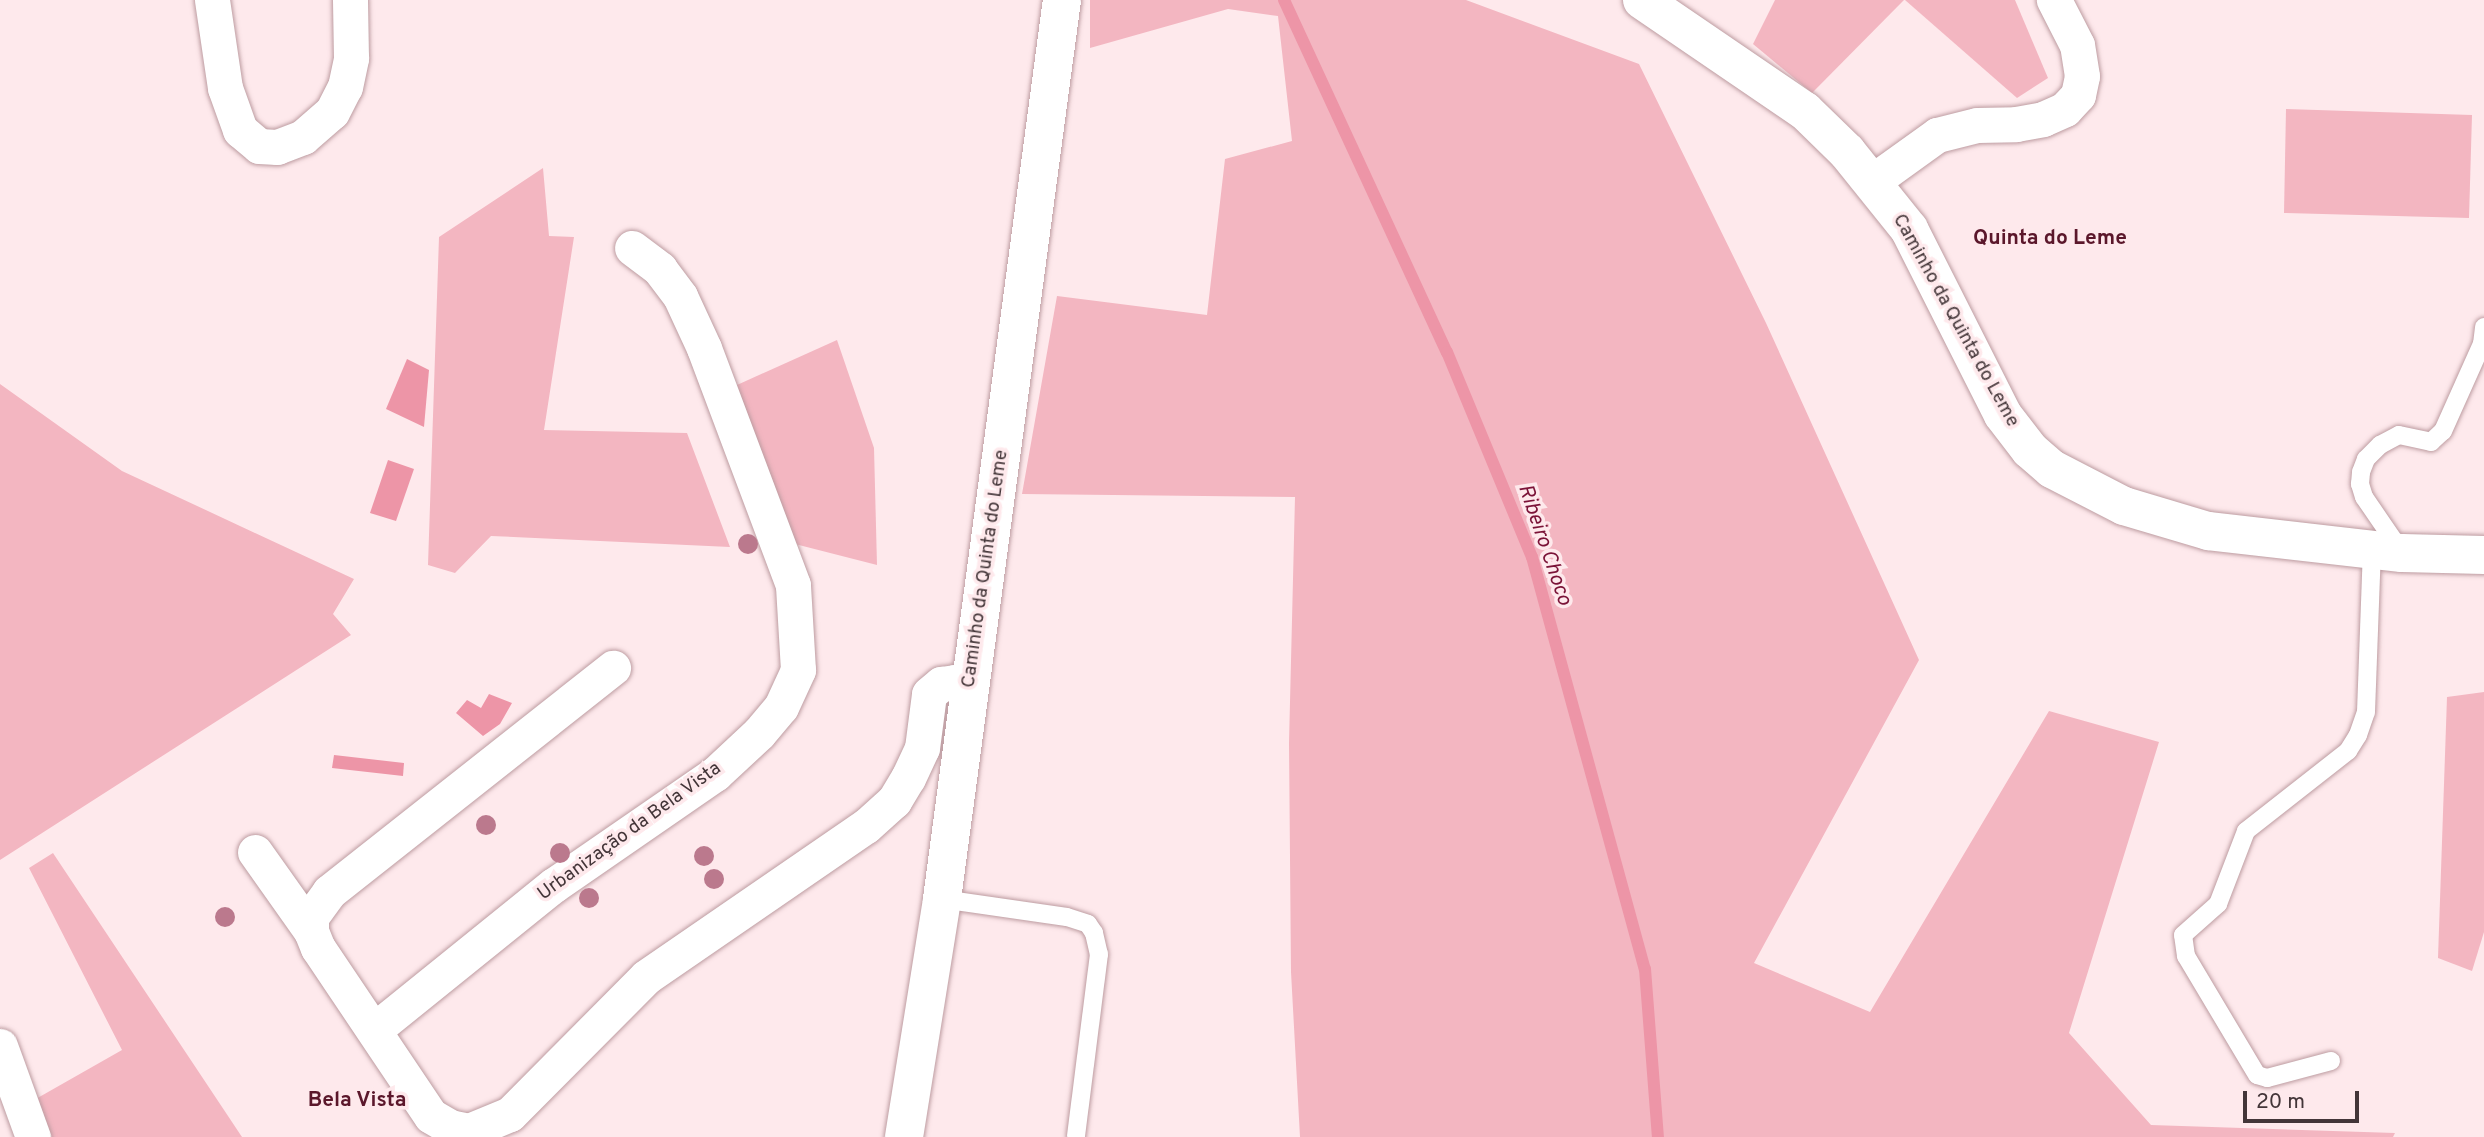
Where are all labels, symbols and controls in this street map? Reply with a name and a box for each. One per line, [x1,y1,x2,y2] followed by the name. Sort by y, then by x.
[1887,211,2023,431] street label: Caminho da Quinta do Leme
[1973,226,2127,252] district label: Quinta do Leme
[958,449,1014,689] street label: Caminho da Quinta do Leme
[1512,481,1576,609] water label: Ribeiro Choco
[534,758,726,906] street label: Urbanização da Bela Vista
[2246,1078,2362,1122] scale bar
[307,1088,407,1114] district label: Bela Vista
[2256,1089,2305,1116] text: 20 m

